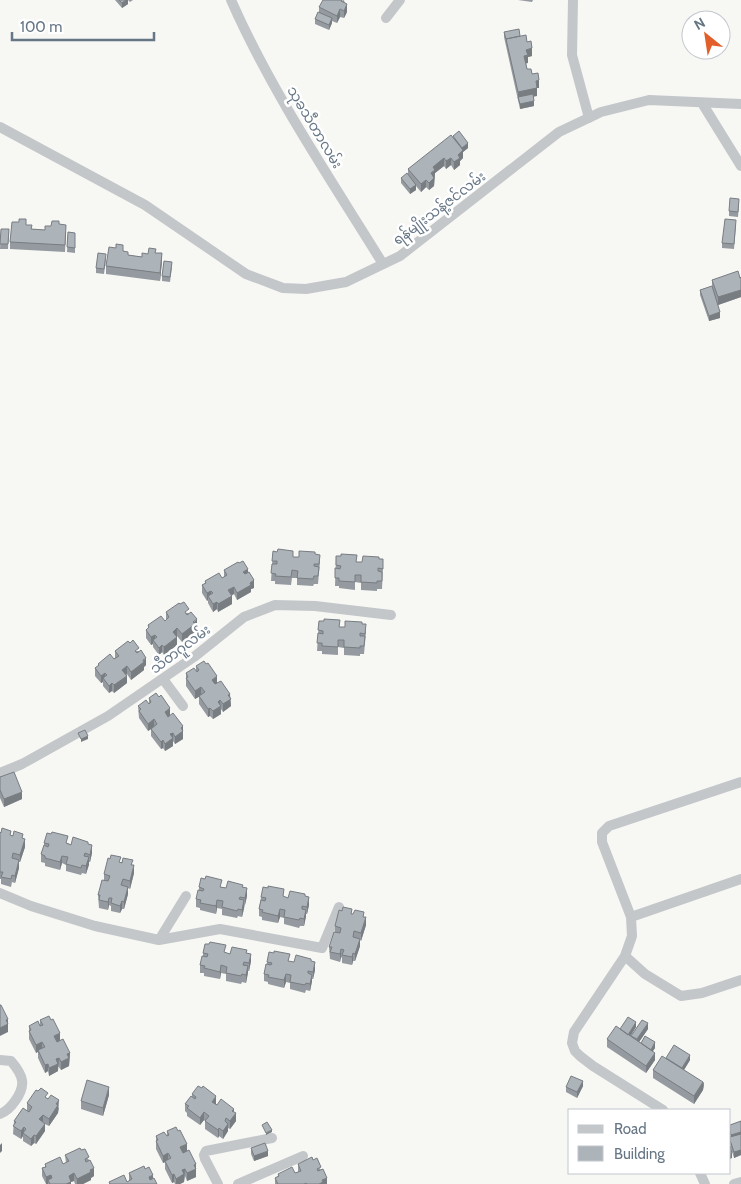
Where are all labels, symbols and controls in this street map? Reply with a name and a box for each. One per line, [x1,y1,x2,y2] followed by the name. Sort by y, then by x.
[12,10,155,42] scale bar
[681,10,731,60] north arrow
[691,13,708,34] text: N
[20,18,62,36] text: 100 m
[281,82,348,173] street label: သုခသီတာလမ်း
[388,166,491,251] street label: ရန်မျိုးသန့်ဇင်လမ်း
[146,620,216,680] street label: သီတဂူလမ်း
[568,1109,731,1174] legend
[614,1120,647,1138] text: Road
[614,1145,665,1163] text: Building

